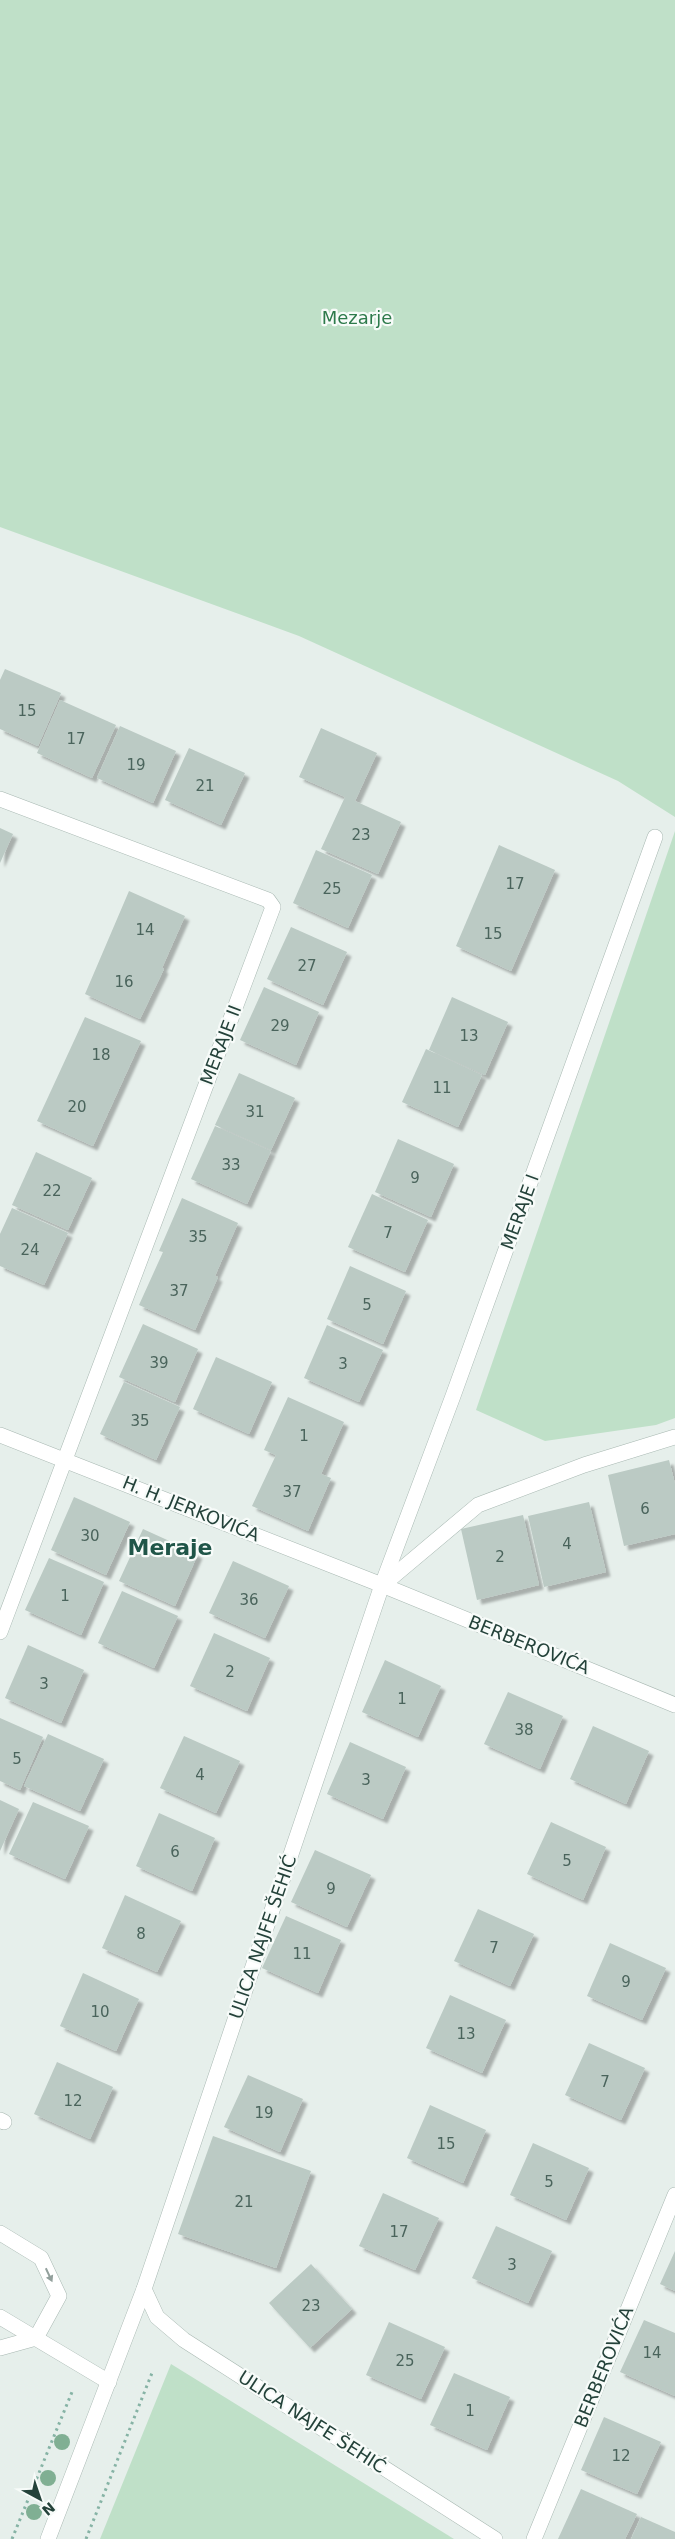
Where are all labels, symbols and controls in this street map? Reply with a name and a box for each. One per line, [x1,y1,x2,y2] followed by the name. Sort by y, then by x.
[322,307,392,328] park label: Mezarje
[17,702,37,720] house number: 15
[66,730,86,748] house number: 17
[126,756,146,774] house number: 19
[195,777,215,795] house number: 21
[351,826,371,844] house number: 23
[505,875,525,893] house number: 17
[322,880,342,898] house number: 25
[135,921,155,939] house number: 14
[483,925,503,943] house number: 15
[297,957,317,975] house number: 27
[114,973,134,991] house number: 16
[196,1002,245,1088] street label: MERAJE II
[270,1017,290,1035] house number: 29
[459,1027,479,1045] house number: 13
[91,1046,111,1064] house number: 18
[432,1079,452,1097] house number: 11
[67,1098,87,1116] house number: 20
[245,1103,265,1121] house number: 31
[221,1156,241,1174] house number: 33
[410,1169,420,1187] house number: 9
[496,1171,543,1252] street label: MERAJE I
[42,1182,62,1200] house number: 22
[383,1224,393,1242] house number: 7
[188,1228,208,1246] house number: 35
[20,1241,40,1259] house number: 24
[169,1282,189,1300] house number: 37
[362,1296,372,1314] house number: 5
[149,1354,169,1372] house number: 39
[338,1355,348,1373] house number: 3
[130,1412,150,1430] house number: 35
[299,1427,309,1445] house number: 1
[120,1472,263,1546] street label: H. H. JERKOVIĆA
[282,1483,302,1501] house number: 37
[640,1500,650,1518] house number: 6
[80,1527,100,1545] house number: 30
[128,1535,212,1560] district label: Meraje
[562,1535,572,1553] house number: 4
[495,1548,505,1566] house number: 2
[60,1587,70,1605] house number: 1
[239,1591,259,1609] house number: 36
[466,1611,593,1679] street label: BERBEROVIĆA
[225,1663,235,1681] house number: 2
[39,1675,49,1693] house number: 3
[397,1690,407,1708] house number: 1
[514,1721,534,1739] house number: 38
[12,1750,22,1768] house number: 5
[195,1766,205,1784] house number: 4
[361,1771,371,1789] house number: 3
[170,1843,180,1861] house number: 6
[225,1852,300,2022] street label: ULICA NAJFE ŠEHIĆ
[562,1852,572,1870] house number: 5
[326,1880,336,1898] house number: 9
[136,1925,146,1943] house number: 8
[489,1939,499,1957] house number: 7
[292,1945,312,1963] house number: 11
[621,1973,631,1991] house number: 9
[90,2003,110,2021] house number: 10
[456,2025,476,2043] house number: 13
[600,2073,610,2091] house number: 7
[63,2092,83,2110] house number: 12
[254,2104,274,2122] house number: 19
[436,2135,456,2153] house number: 15
[544,2173,554,2191] house number: 5
[234,2193,254,2211] house number: 21
[389,2223,409,2241] house number: 17
[507,2256,517,2274] house number: 3
[45,2268,53,2282] one-way arrow
[301,2297,321,2315] house number: 23
[570,2303,638,2430] street label: BERBEROVIĆA
[642,2344,662,2362] house number: 14
[395,2352,415,2370] house number: 25
[234,2366,390,2477] street label: ULICA NAJFE ŠEHIĆ
[465,2402,475,2420] house number: 1
[611,2447,631,2465] house number: 12
[15,2474,65,2524] north arrow
[39,2499,58,2519] text: N

